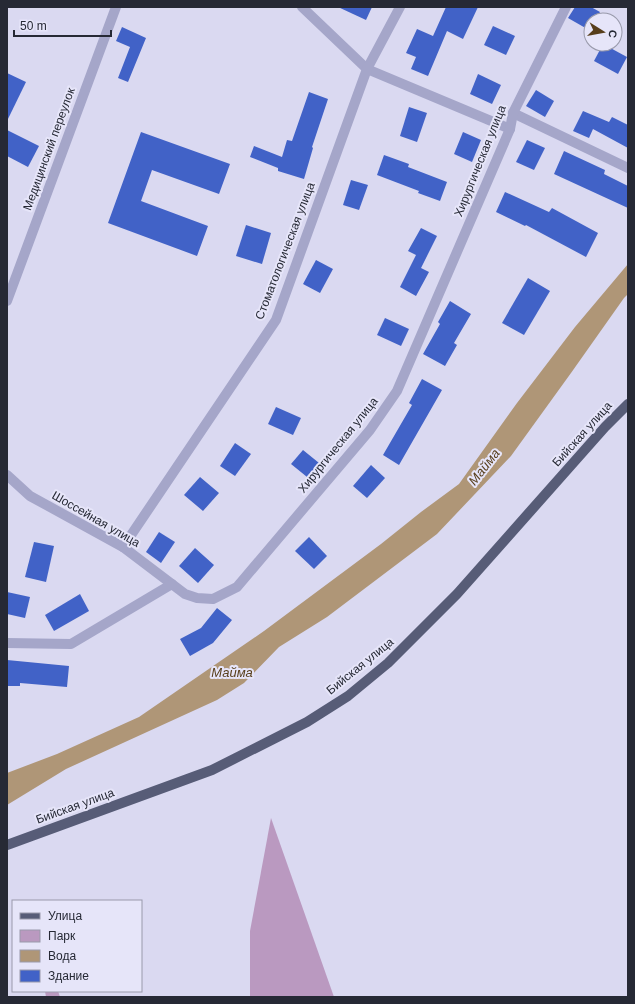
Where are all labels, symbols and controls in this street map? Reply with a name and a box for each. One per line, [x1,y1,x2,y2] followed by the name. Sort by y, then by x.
[14,12,111,38] scale bar
[583,12,623,52] north arrow
[20,19,47,33] text: 50 m
[606,29,619,39] text: С
[20,85,78,212] street label: Медицинский переулок
[451,103,509,219] street label: Хирургическая улица
[252,180,318,322] street label: Стоматологическая улица
[295,394,381,496] street label: Хирургическая улица
[549,399,615,469] street label: Бийская улица
[465,446,503,488] water label: Майма
[50,488,143,550] street label: Шоссейная улица
[324,634,397,697] street label: Бийская улица
[211,665,253,680] water label: Майма
[34,785,116,827] street label: Бийская улица
[12,900,142,992] legend
[48,909,82,923] text: Улица
[48,929,76,943] text: Парк
[48,949,76,963] text: Вода
[48,969,89,983] text: Здание

